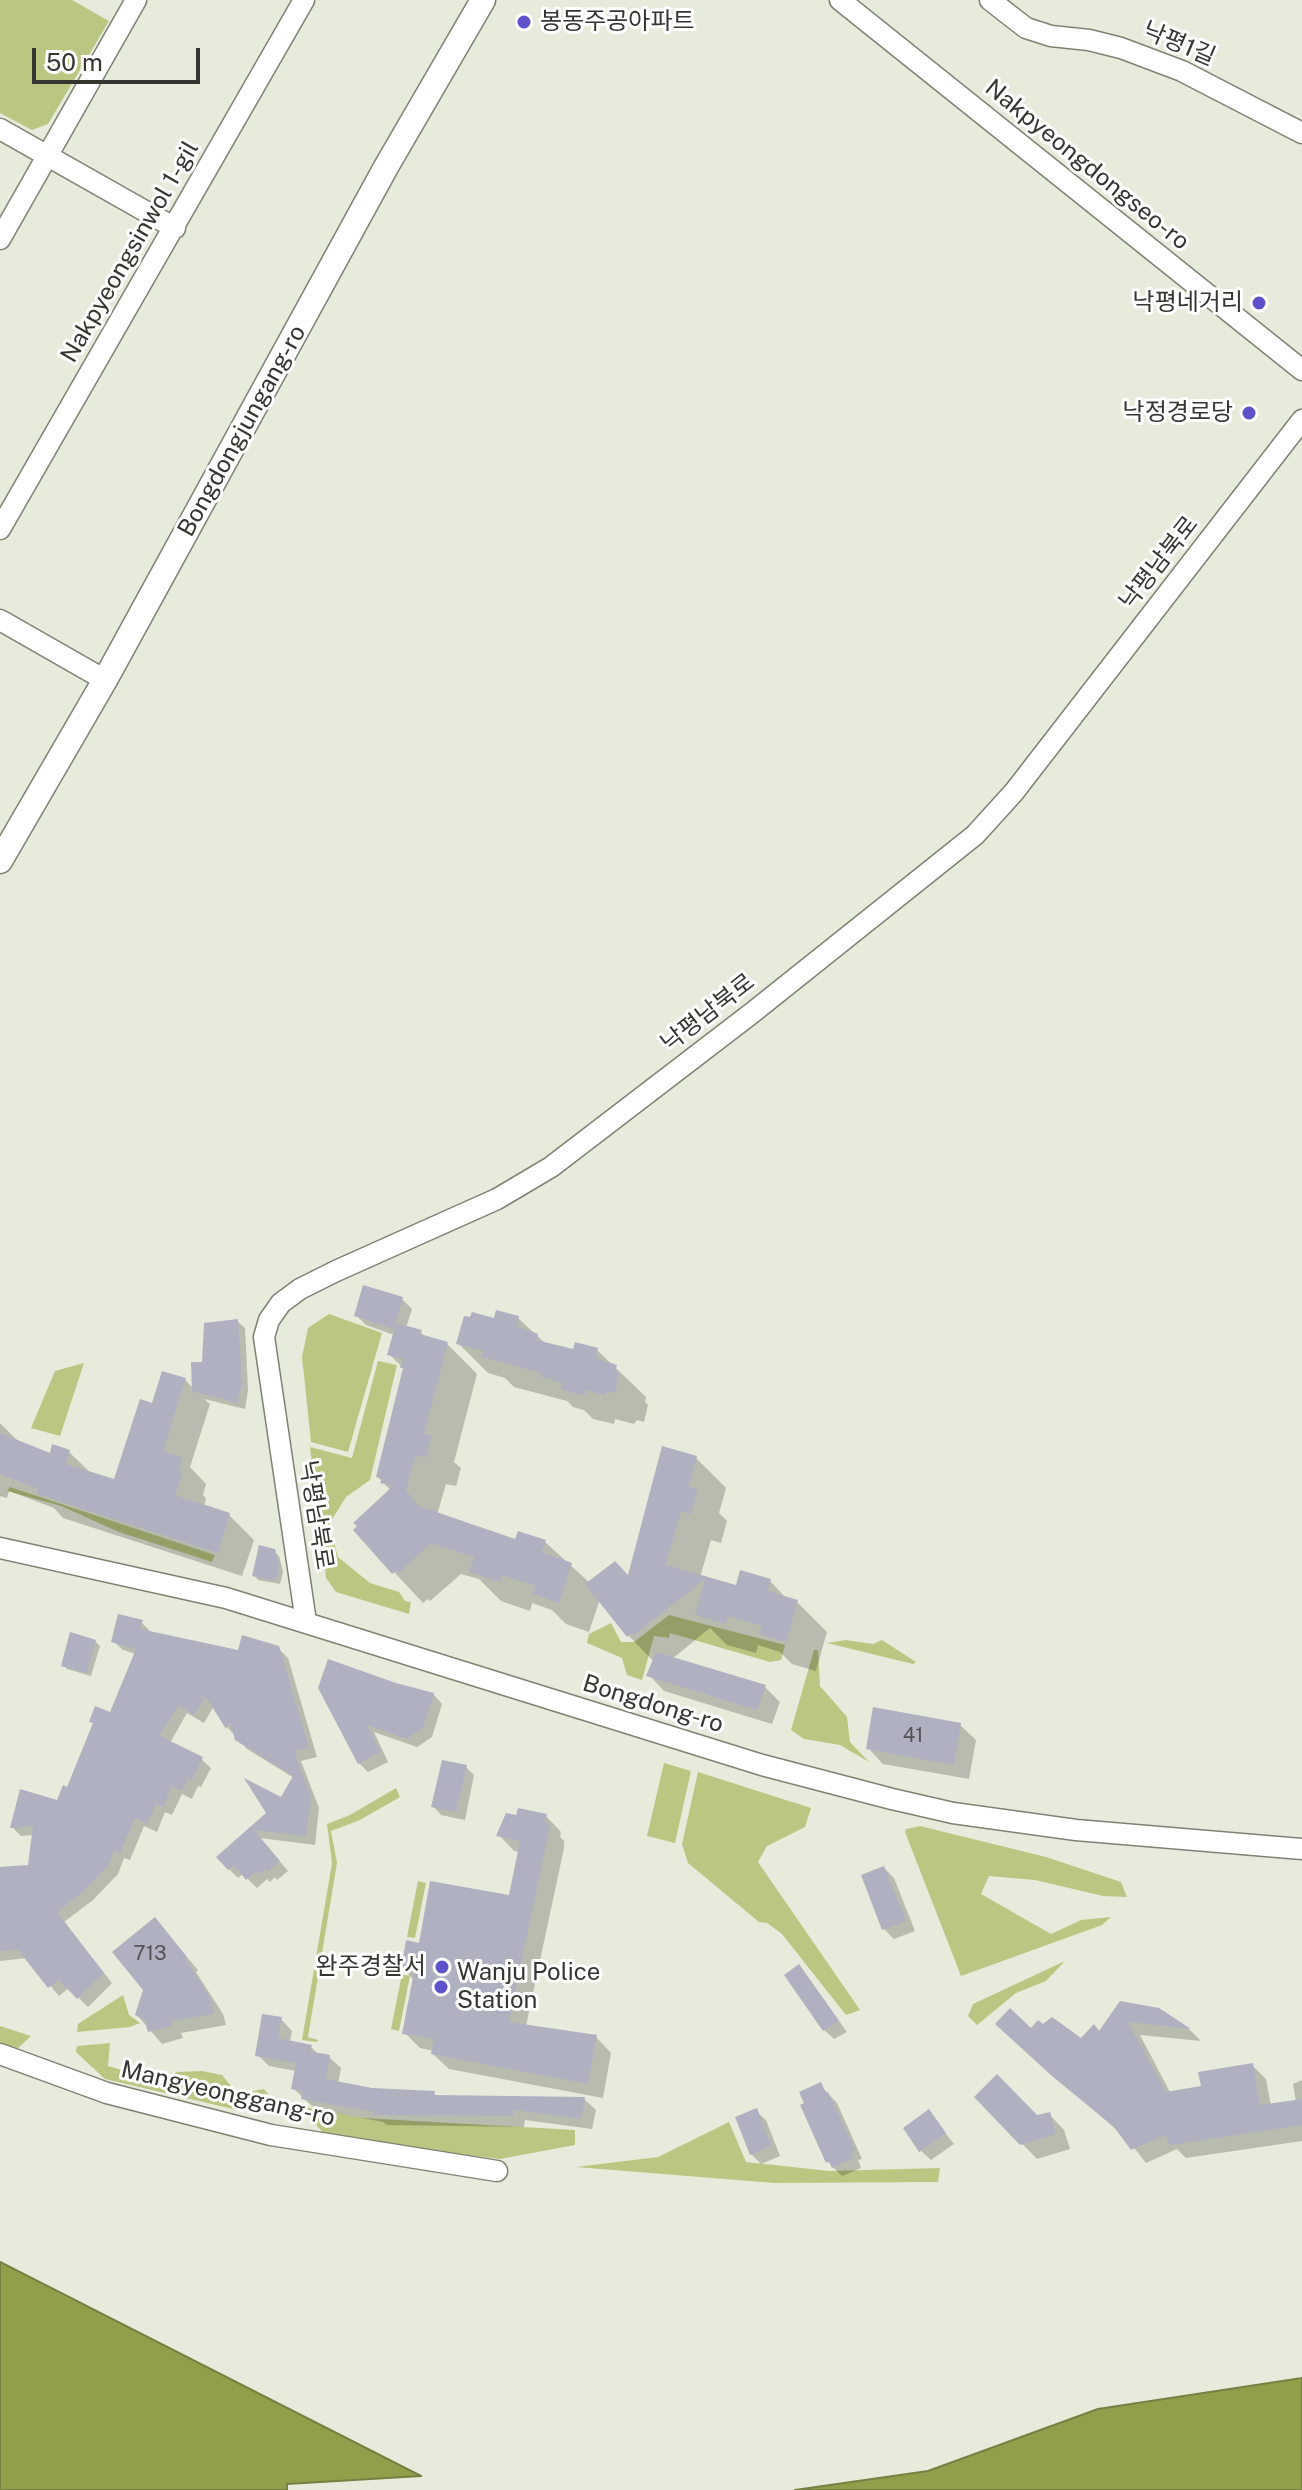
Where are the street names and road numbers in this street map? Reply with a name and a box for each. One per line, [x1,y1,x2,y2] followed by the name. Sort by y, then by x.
[1138,16,1220,72] street label: 낙평1길
[979,74,1195,256] street label: Nakpyeongdongseo-ro
[55,136,205,368] street label: Nakpyeongsinwol 1-gil
[172,320,312,542] street label: Bongdongjungang-ro
[1114,511,1204,615] street label: 낙평남북로
[656,968,760,1058] street label: 낙평남북로
[293,1458,339,1572] street label: 낙평남북로
[579,1669,727,1739] street label: Bongdong-ro
[118,2055,338,2133] street label: Mangyeonggang-ro

